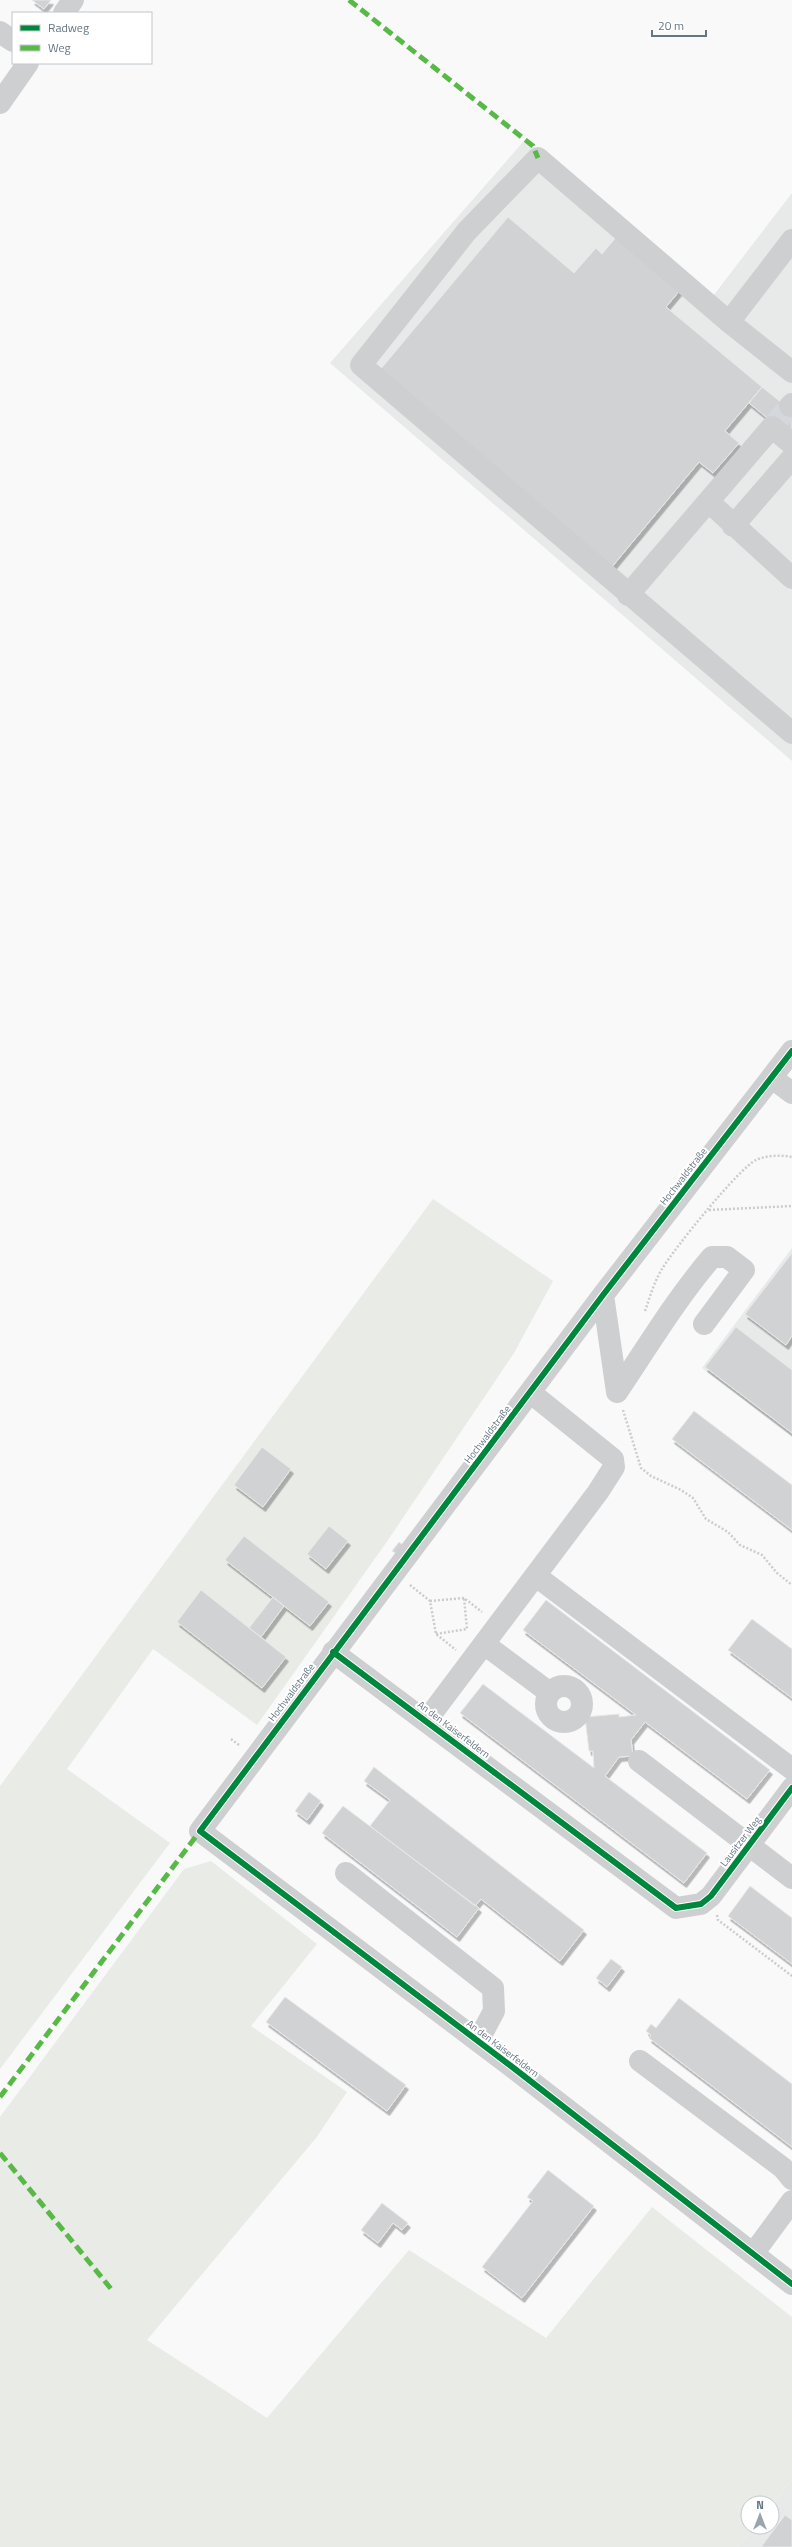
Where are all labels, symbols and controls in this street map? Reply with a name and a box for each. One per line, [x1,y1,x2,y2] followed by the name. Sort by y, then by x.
[12,12,152,64] legend
[652,12,706,38] scale bar
[658,16,684,35] text: 20 m
[48,18,89,37] text: Radweg
[48,38,71,57] text: Weg
[656,1144,711,1208] street label: Hochwaldstraße
[461,1402,514,1466] street label: Hochwaldstraße
[265,1660,318,1724] street label: Hochwaldstraße
[414,1697,493,1762] street label: An den Kaiserfeldern
[716,1813,764,1870] street label: Lausitzer Weg
[463,2016,542,2081] street label: An den Kaiserfeldern
[740,2495,780,2535] north arrow
[756,2497,764,2513] text: N

